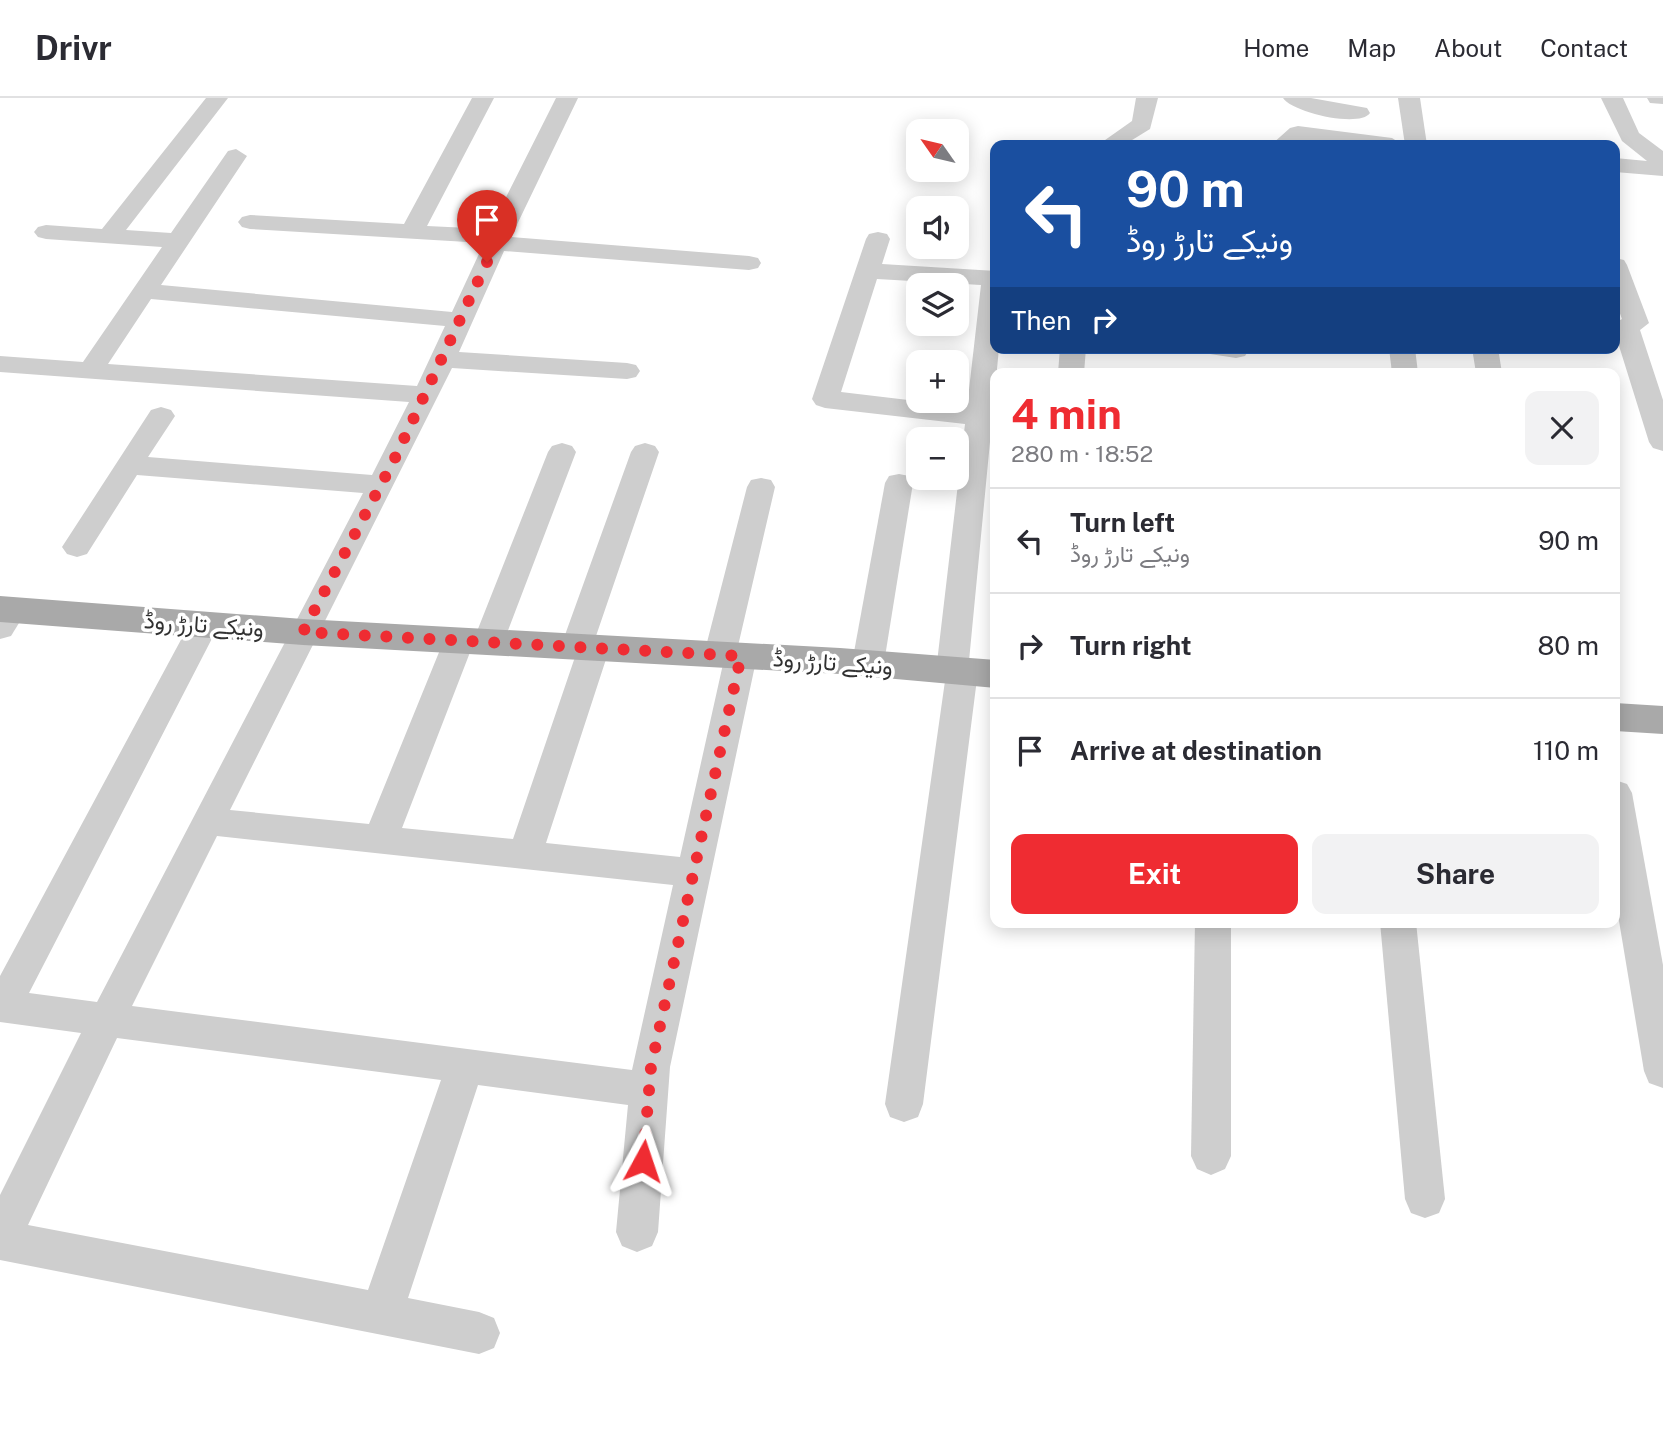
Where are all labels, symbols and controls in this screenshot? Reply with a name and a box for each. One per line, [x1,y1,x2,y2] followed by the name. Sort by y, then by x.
[35,29,112,67] text: Drivr
[1243,34,1309,62] text: Home
[1347,34,1396,62] text: Map
[1434,34,1502,62] text: About
[1540,34,1628,62] text: Contact
[906,119,970,182] north arrow
[906,119,969,490] map controls
[1126,160,1245,218] text: 90 m
[1011,168,1102,259] icon: left
[457,190,517,262] pin
[906,196,969,259] button: sound
[468,201,506,239] icon: arrive
[1126,222,1293,259] text: ونیکے تارڑ روڈ
[906,273,969,336] button: layers
[1085,301,1123,339] icon: right
[1011,305,1071,336] text: Then
[906,350,969,413] button: +
[1011,389,1122,438] text: 4 min
[1525,391,1599,465] button: close
[906,427,969,490] button: −
[1011,440,1153,467] text: 280 m · 18:52
[1070,507,1175,538] text: Turn left
[1011,522,1049,560] icon: left
[1538,525,1599,556] text: 90 m
[1070,540,1190,567] text: ونیکے تارڑ روڈ
[143,606,265,644] street label: ونیکے تارڑ روڈ
[1011,627,1049,665] icon: right
[1070,630,1192,661] text: Turn right
[1538,630,1599,661] text: 80 m
[772,644,894,682] street label: ونیکے تارڑ روڈ
[1011,732,1049,770] icon: arrive
[1070,735,1322,766] text: Arrive at destination
[1533,735,1599,766] text: 110 m
[1011,834,1298,914] button: Exit
[1312,834,1599,914] button: Share
[606,1124,680,1198] position arrow

